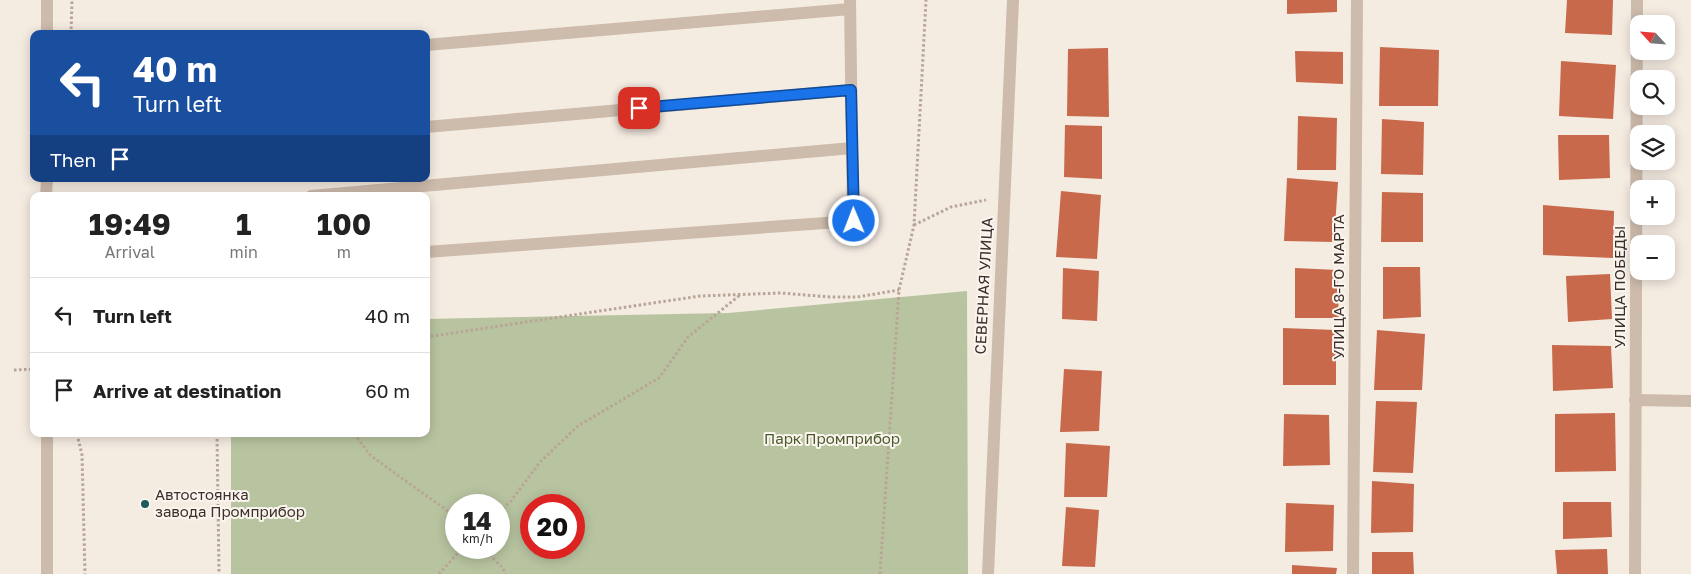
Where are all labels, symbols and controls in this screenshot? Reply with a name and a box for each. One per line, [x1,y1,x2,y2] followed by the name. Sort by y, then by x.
[1630,15,1675,60] north arrow
[1630,15,1675,280] map controls
[133,48,217,90] text: 40 m
[50,50,115,115] icon: left
[1630,70,1675,115] button: search
[618,87,660,129] pin
[133,90,222,117] text: Turn left
[625,94,653,122] icon: arrive
[1630,125,1675,170] button: layers
[106,145,134,173] icon: arrive
[50,148,96,171] text: Then
[1630,180,1675,225] button: +
[827,194,879,246] position arrow
[89,206,171,242] text: 19:49
[236,206,251,242] text: 1
[317,206,371,242] text: 100
[1329,214,1347,360] street label: УЛИЦА 8-ГО МАРТА
[970,217,996,355] street label: СЕВЕРНАЯ УЛИЦА
[1610,226,1628,348] street label: УЛИЦА ПОБЕДЫ
[1630,235,1675,280] button: −
[105,242,155,262] text: Arrival
[230,242,258,262] text: min
[337,242,351,262] text: m
[50,301,78,329] icon: left
[93,304,172,327] text: Turn left
[365,304,410,327] text: 40 m
[50,376,78,404] icon: arrive
[93,379,281,402] text: Arrive at destination
[365,379,410,402] text: 60 m
[764,429,900,447] park label: Парк Промприбор
[155,485,305,520] place label: Автостоянка завода Промприбор
[520,494,585,559] speed limit sign: 20
[139,498,151,510] marker: Автостоянка завода Промприбор
[463,505,492,536] text: 14
[462,531,493,546] text: km/h

